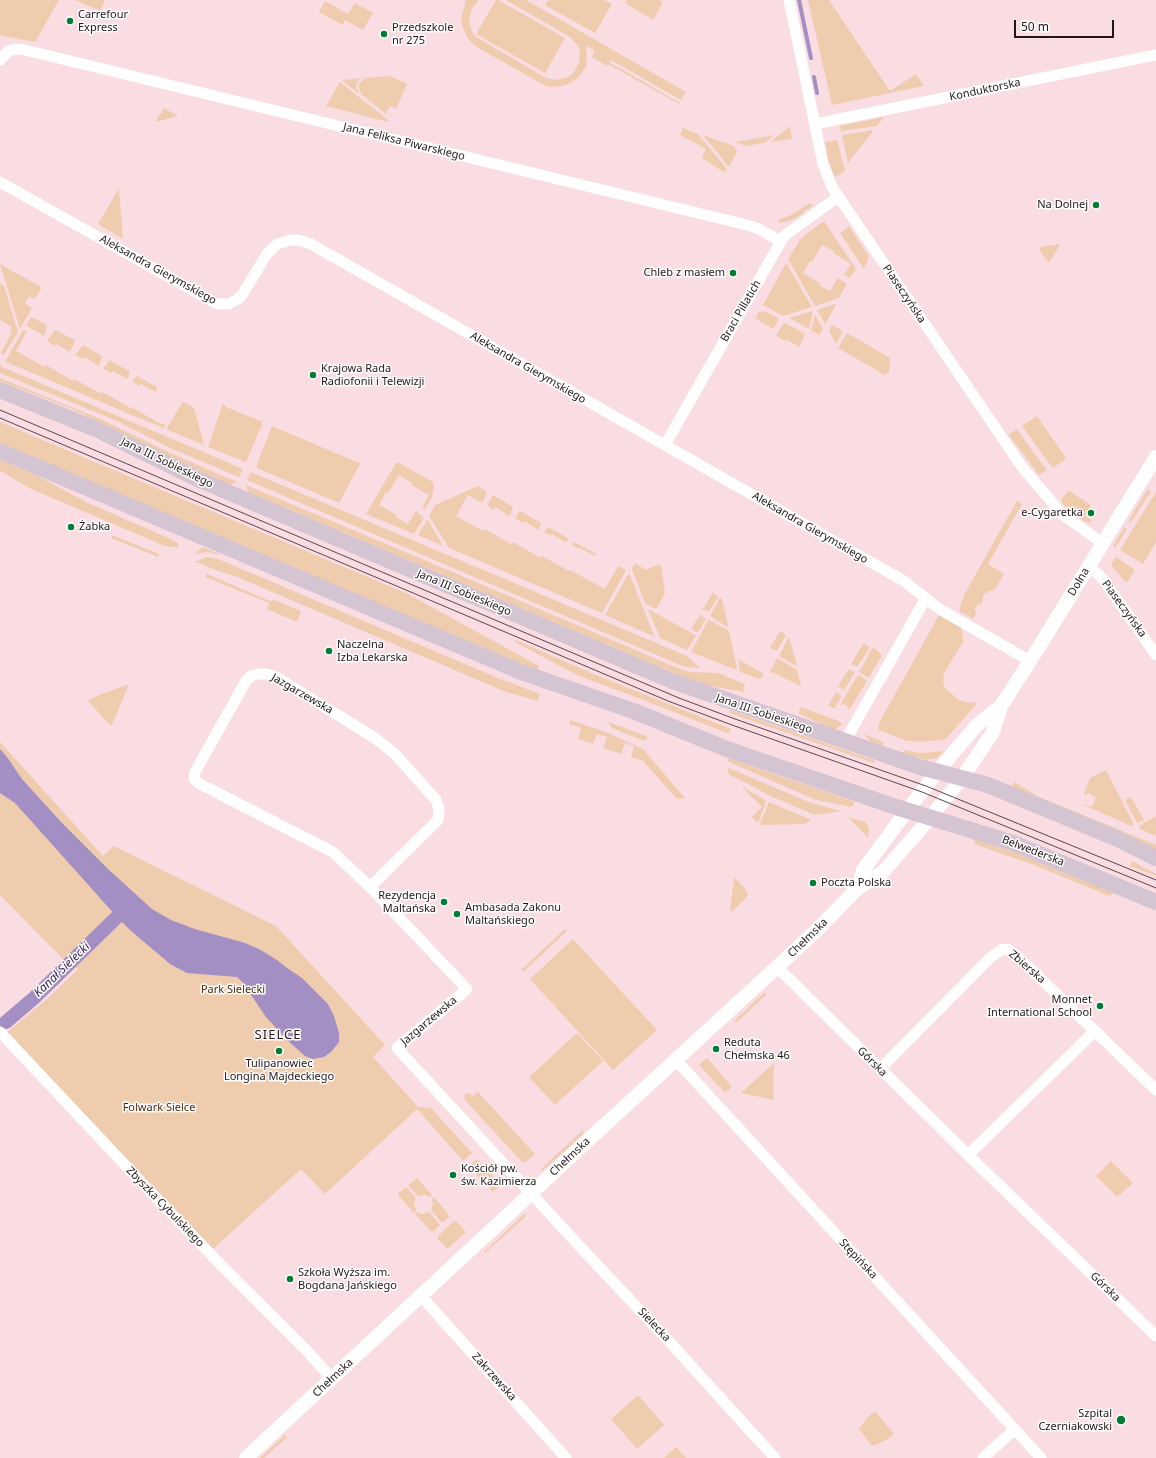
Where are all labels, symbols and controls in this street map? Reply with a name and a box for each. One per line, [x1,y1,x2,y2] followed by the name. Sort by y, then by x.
[78,8,128,34] place label: Carrefour Express
[1016,12,1116,38] scale bar
[65,16,75,26] marker: Carrefour Express
[1021,18,1049,35] text: 50 m
[392,21,453,47] place label: Przedszkole nr 275
[379,29,389,39] marker: Przedszkole nr 275
[948,76,1022,104] street label: Konduktorska
[342,120,466,164] street label: Jana Feliksa Piwarskiego
[1037,198,1088,212] place label: Na Dolnej
[1091,200,1101,210] marker: Na Dolnej
[97,232,219,308] street label: Aleksandra Gierymskiego
[880,262,928,326] street label: Piaseczyńska
[644,266,725,280] place label: Chleb z masłem
[728,268,738,278] marker: Chleb z masłem
[718,278,764,344] street label: Braci Pillatich
[468,329,588,407] street label: Aleksandra Gierymskiego
[321,362,424,388] place label: Krajowa Rada Radiofonii i Telewizji
[308,370,318,380] marker: Krajowa Rada Radiofonii i Telewizji
[119,435,215,491] street label: Jana III Sobieskiego
[750,489,870,567] street label: Aleksandra Gierymskiego
[1021,506,1083,520] place label: e-Cygaretka
[1086,508,1096,518] marker: e-Cygaretka
[79,520,110,534] place label: Żabka
[66,522,76,532] marker: Żabka
[1065,566,1093,598] street label: Dolna
[415,567,513,619] street label: Jana III Sobieskiego
[1099,578,1149,640] street label: Piaseczyńska
[337,638,408,664] place label: Naczelna Izba Lekarska
[324,646,334,656] marker: Naczelna Izba Lekarska
[269,671,335,717] street label: Jazgarzewska
[714,691,814,737] street label: Jana III Sobieskiego
[1000,833,1066,869] street label: Belwederska
[821,876,891,890] place label: Poczta Polska
[808,878,818,888] marker: Poczta Polska
[378,889,436,915] place label: Rezydencja Maltańska
[439,897,449,907] marker: Rezydencja Maltańska
[465,901,561,927] place label: Ambasada Zakonu Maltańskiego
[452,909,462,919] marker: Ambasada Zakonu Maltańskiego
[785,916,831,960] street label: Chełmska
[31,940,93,1000] water label: Kanał Sielecki
[1006,948,1048,986] street label: Zbierska
[201,983,265,997] park label: Park Sielecki
[987,993,1092,1019] place label: Monnet International School
[398,994,460,1048] street label: Jazgarzewska
[1095,1001,1105,1011] marker: Monnet International School
[255,1027,301,1043] district label: SIELCE
[724,1036,790,1062] place label: Reduta Chełmska 46
[711,1044,721,1054] marker: Reduta Chełmska 46
[854,1044,890,1080] street label: Górska
[274,1046,284,1056] marker: Tulipanowiec Longina Majdeckiego
[224,1057,334,1083] place label: Tulipanowiec Longina Majdeckiego
[123,1101,195,1115] park label: Folwark Sielce
[547,1135,593,1179] street label: Chełmska
[461,1162,536,1188] place label: Kościół pw. św. Kazimierza
[123,1164,207,1250] street label: Zbyszka Cybulskiego
[448,1170,458,1180] marker: Kościół pw. św. Kazimierza
[836,1236,880,1282] street label: Stępińska
[298,1266,397,1292] place label: Szkoła Wyższa im. Bogdana Jańskiego
[1087,1270,1123,1304] street label: Górska
[285,1274,295,1284] marker: Szkoła Wyższa im. Bogdana Jańskiego
[635,1305,673,1345] street label: Sielecka
[469,1350,519,1404] street label: Zakrzewska
[310,1356,356,1400] street label: Chełmska
[1038,1407,1112,1433] place label: Szpital Czerniakowski
[1115,1414,1127,1426] marker: Szpital Czerniakowski

